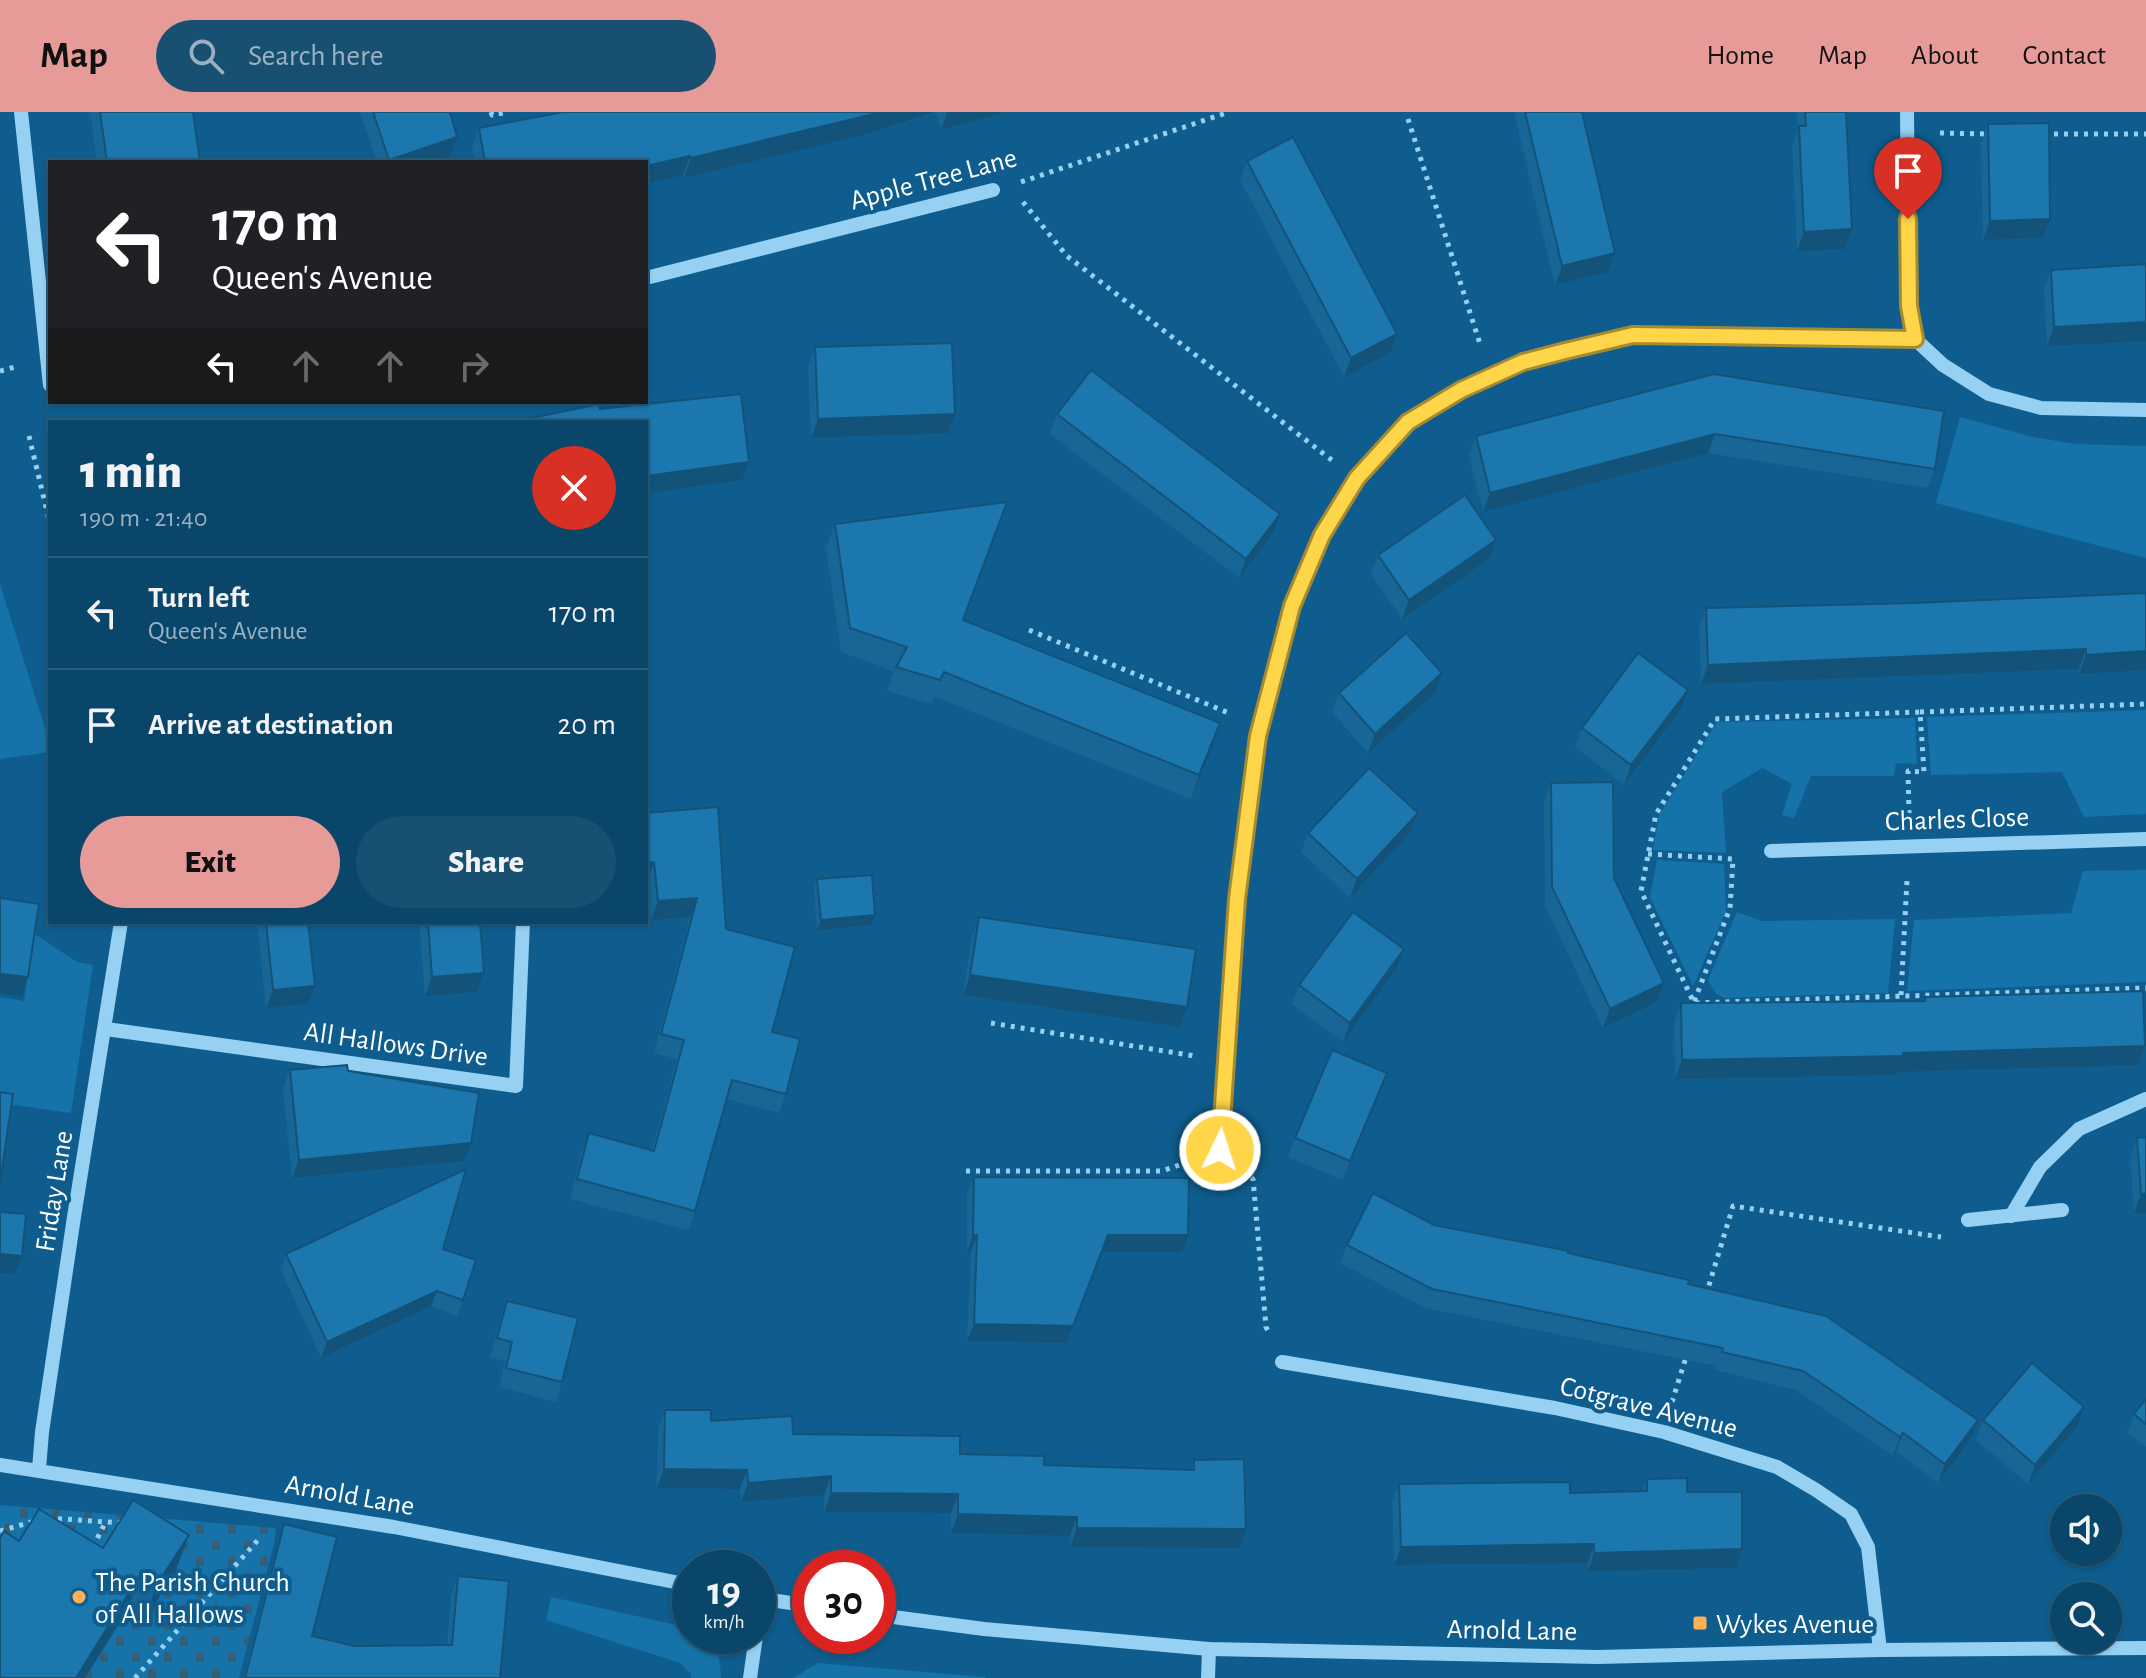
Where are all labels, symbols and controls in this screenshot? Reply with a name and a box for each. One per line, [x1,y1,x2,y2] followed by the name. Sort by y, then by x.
[156,20,716,92] search box
[184,34,228,78] icon: search
[40,37,108,75] text: Map
[248,41,384,71] text: Search here
[1707,42,1774,70] text: Home
[1818,42,1867,70] text: Map
[1911,42,1979,70] text: About
[2023,42,2106,70] text: Contact
[1874,137,1942,219] pin
[847,144,1020,216] street label: Apple Tree Lane
[1886,149,1930,193] icon: arrive
[80,192,184,296] icon: left
[212,195,339,251] text: 170 m
[212,260,433,296] text: Queen's Avenue
[200,344,244,388] icon: left
[284,344,328,388] icon: ahead
[368,344,412,388] icon: ahead
[452,344,496,388] icon: right
[532,446,616,530] button: close
[80,449,182,497] text: 1 min
[80,505,207,531] text: 190 m · 21:40
[148,583,249,613] text: Turn left
[80,591,124,635] icon: left
[548,598,616,628] text: 170 m
[148,618,308,644] text: Queen's Avenue
[80,703,124,747] icon: arrive
[148,710,394,740] text: Arrive at destination
[558,710,616,740] text: 20 m
[1885,803,2030,837] street label: Charles Close
[80,816,340,908] button: Exit
[356,816,616,908] button: Share
[302,1018,489,1072] street label: All Hallows Drive
[1178,1108,1262,1192] position arrow
[32,1129,78,1254] street label: Friday Lane
[1557,1372,1740,1444] street label: Cotgrave Avenue
[283,1471,417,1521] street label: Arnold Lane
[2050,1494,2122,1654] map controls
[2050,1494,2122,1566] button: sound
[792,1550,896,1654] speed limit sign: 30
[95,1569,290,1629] place label: The Parish Church of All Hallows
[707,1572,741,1612] text: 19
[2050,1582,2122,1654] button: search
[70,1588,88,1606] marker: The Parish Church of All Hallows
[1716,1611,1874,1639] place label: Wykes Avenue
[703,1612,745,1632] text: km/h
[1691,1614,1709,1632] marker: Wykes Avenue
[1446,1616,1578,1646] street label: Arnold Lane

